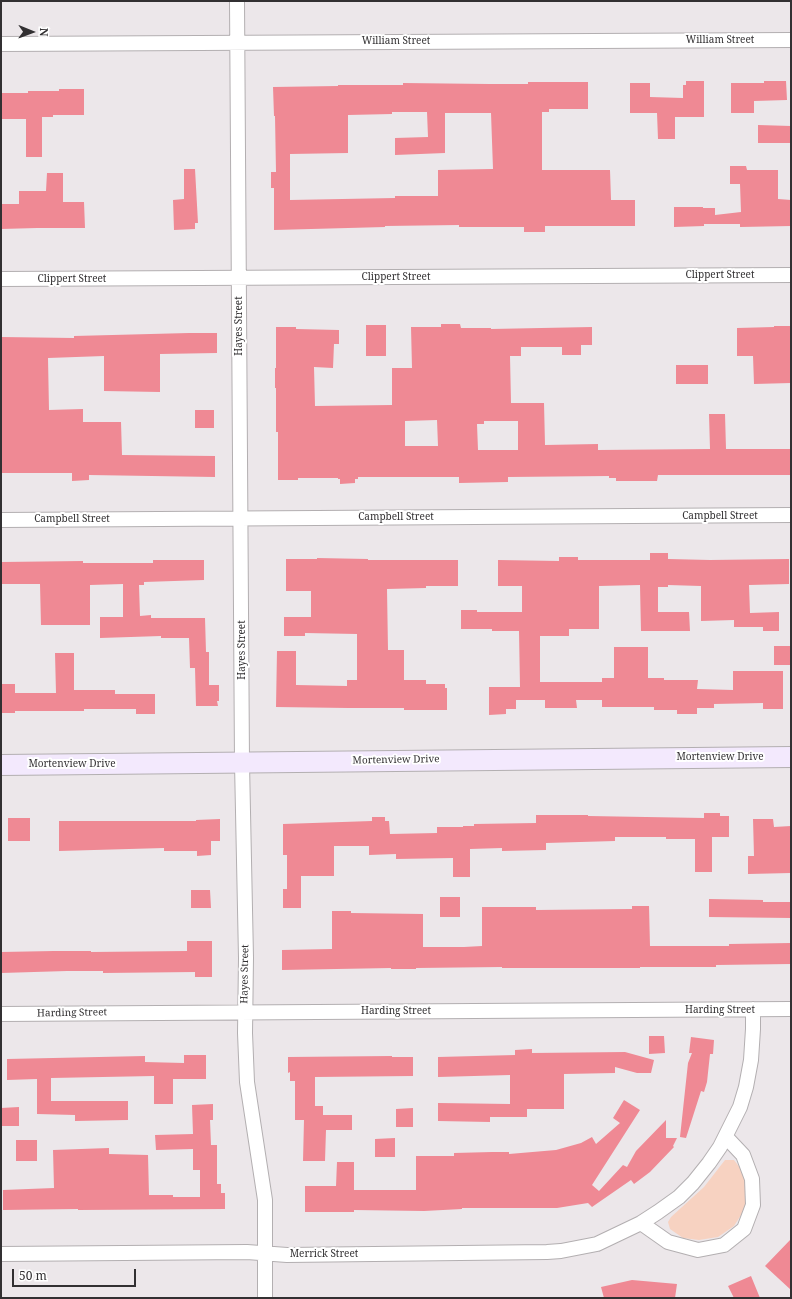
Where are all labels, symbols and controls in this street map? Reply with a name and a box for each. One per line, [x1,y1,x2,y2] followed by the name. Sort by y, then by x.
[12,12,52,52] north arrow
[37,28,52,37] text: N
[686,34,754,46] street label: William Street
[362,35,430,47] street label: William Street
[686,269,754,281] street label: Clippert Street
[362,271,430,283] street label: Clippert Street
[38,273,106,285] street label: Clippert Street
[233,296,245,356] street label: Hayes Street
[682,510,758,522] street label: Campbell Street
[358,511,434,523] street label: Campbell Street
[34,513,110,525] street label: Campbell Street
[236,620,248,680] street label: Hayes Street
[676,751,764,763] street label: Mortenview Drive
[352,753,440,767] street label: Mortenview Drive
[28,758,116,770] street label: Mortenview Drive
[238,944,252,1004] street label: Hayes Street
[685,1004,755,1016] street label: Harding Street
[361,1005,431,1017] street label: Harding Street
[37,1006,107,1020] street label: Harding Street
[290,1248,358,1260] street label: Merrick Street
[14,1261,138,1287] scale bar
[19,1267,47,1284] text: 50 m

